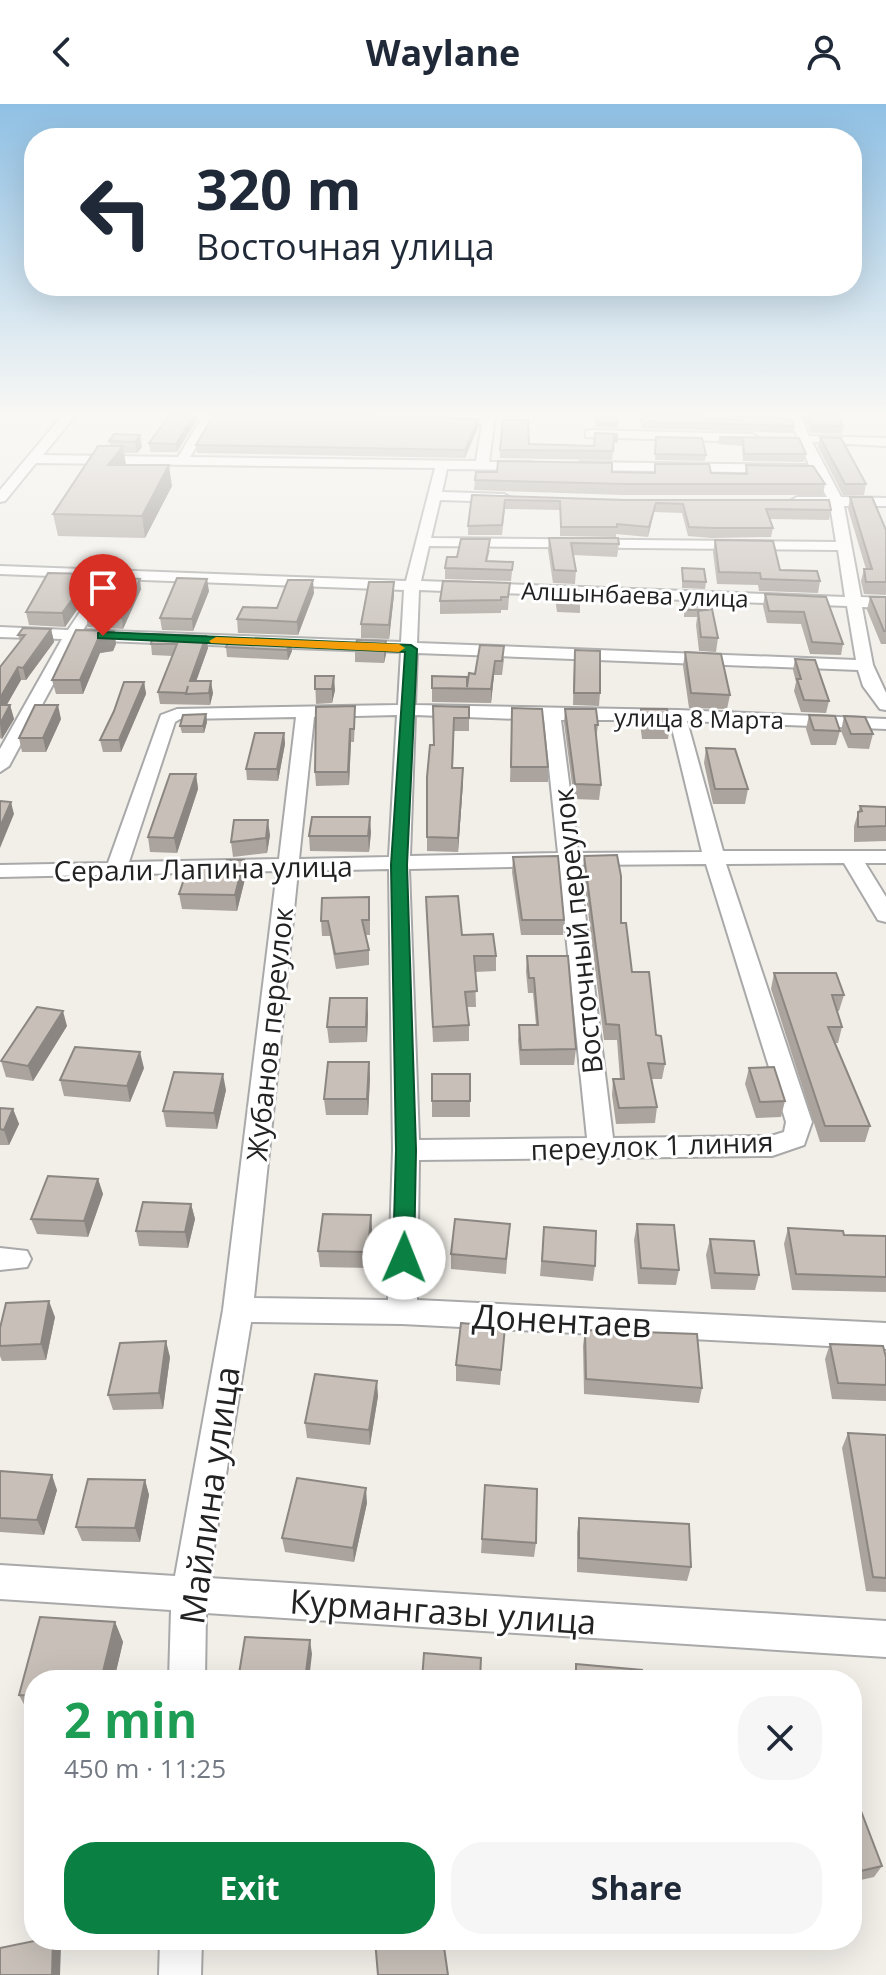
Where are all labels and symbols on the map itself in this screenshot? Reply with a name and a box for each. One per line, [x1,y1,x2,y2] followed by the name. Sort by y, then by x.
[69,554,137,636] pin
[521,574,749,614] street label: Алшынбаева улица
[614,700,784,736] street label: улица 8 Марта
[543,786,611,1076] street label: Восточный переулок
[53,846,353,890] street label: Серали Лапина улица
[237,905,301,1163] street label: Жубанов переулок
[530,1122,774,1168] street label: переулок 1 линия
[362,1216,446,1300] position arrow
[471,1292,653,1348] street label: Донентаев
[168,1363,250,1627] street label: Майлина улица
[288,1577,598,1645] street label: Курмангазы улица

